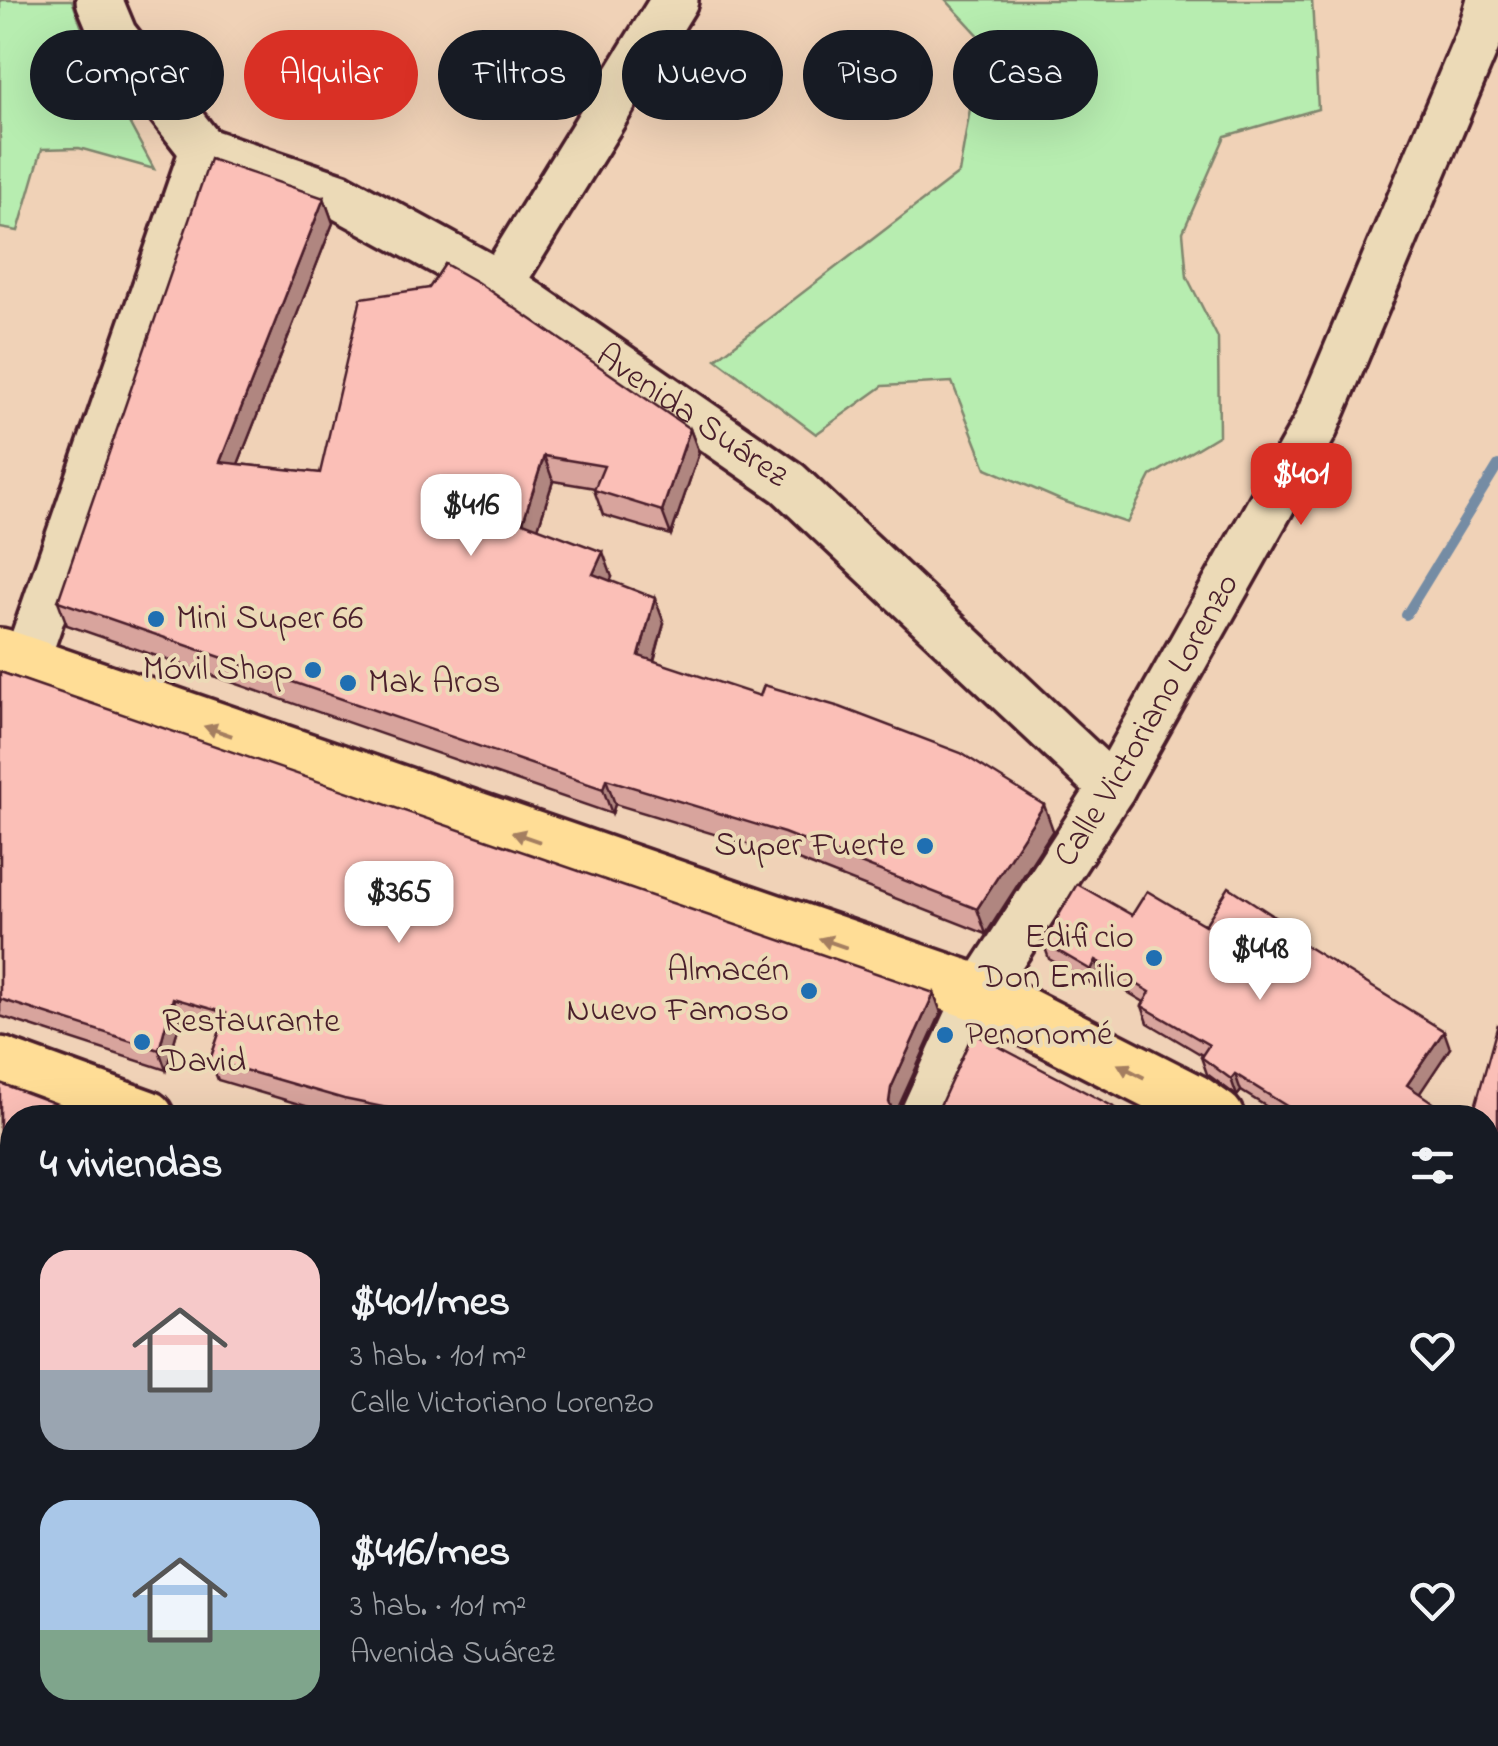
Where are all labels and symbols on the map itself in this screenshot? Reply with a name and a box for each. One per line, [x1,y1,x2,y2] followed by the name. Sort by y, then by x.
[585,332,799,501] street label: Avenida Suárez
[1242,443,1360,528] pin: $401
[412,474,530,559] pin: $416
[1042,564,1253,877] street label: Calle Victoriano Lorenzo
[176,594,363,645] place label: Mini Super 66
[145,608,167,630] marker: Mini Super 66
[143,645,293,696] place label: Móvil Shop
[368,658,501,709] place label: Mak Aros
[302,659,324,681] marker: Móvil Shop
[337,672,359,694] marker: Mak Aros
[203,723,233,738] one-way arrow
[714,821,905,872] place label: Super Fuerte
[510,829,540,844] one-way arrow
[914,835,936,857] marker: Super Fuerte
[340,861,458,946] pin: $365
[978,913,1134,1004] place label: Edificio Don Emilio
[1201,918,1319,1003] pin: $448
[817,934,847,949] one-way arrow
[566,946,789,1037] place label: Almacén Nuevo Famoso
[1143,947,1165,969] marker: Edificio Don Emilio
[798,980,820,1002] marker: Almacén Nuevo Famoso
[161,997,340,1088] place label: Restaurante David
[965,1010,1113,1061] place label: Penonomé
[934,1024,956,1046] marker: Penonomé
[131,1031,153,1053] marker: Restaurante David
[1116,1063,1145,1080] one-way arrow

